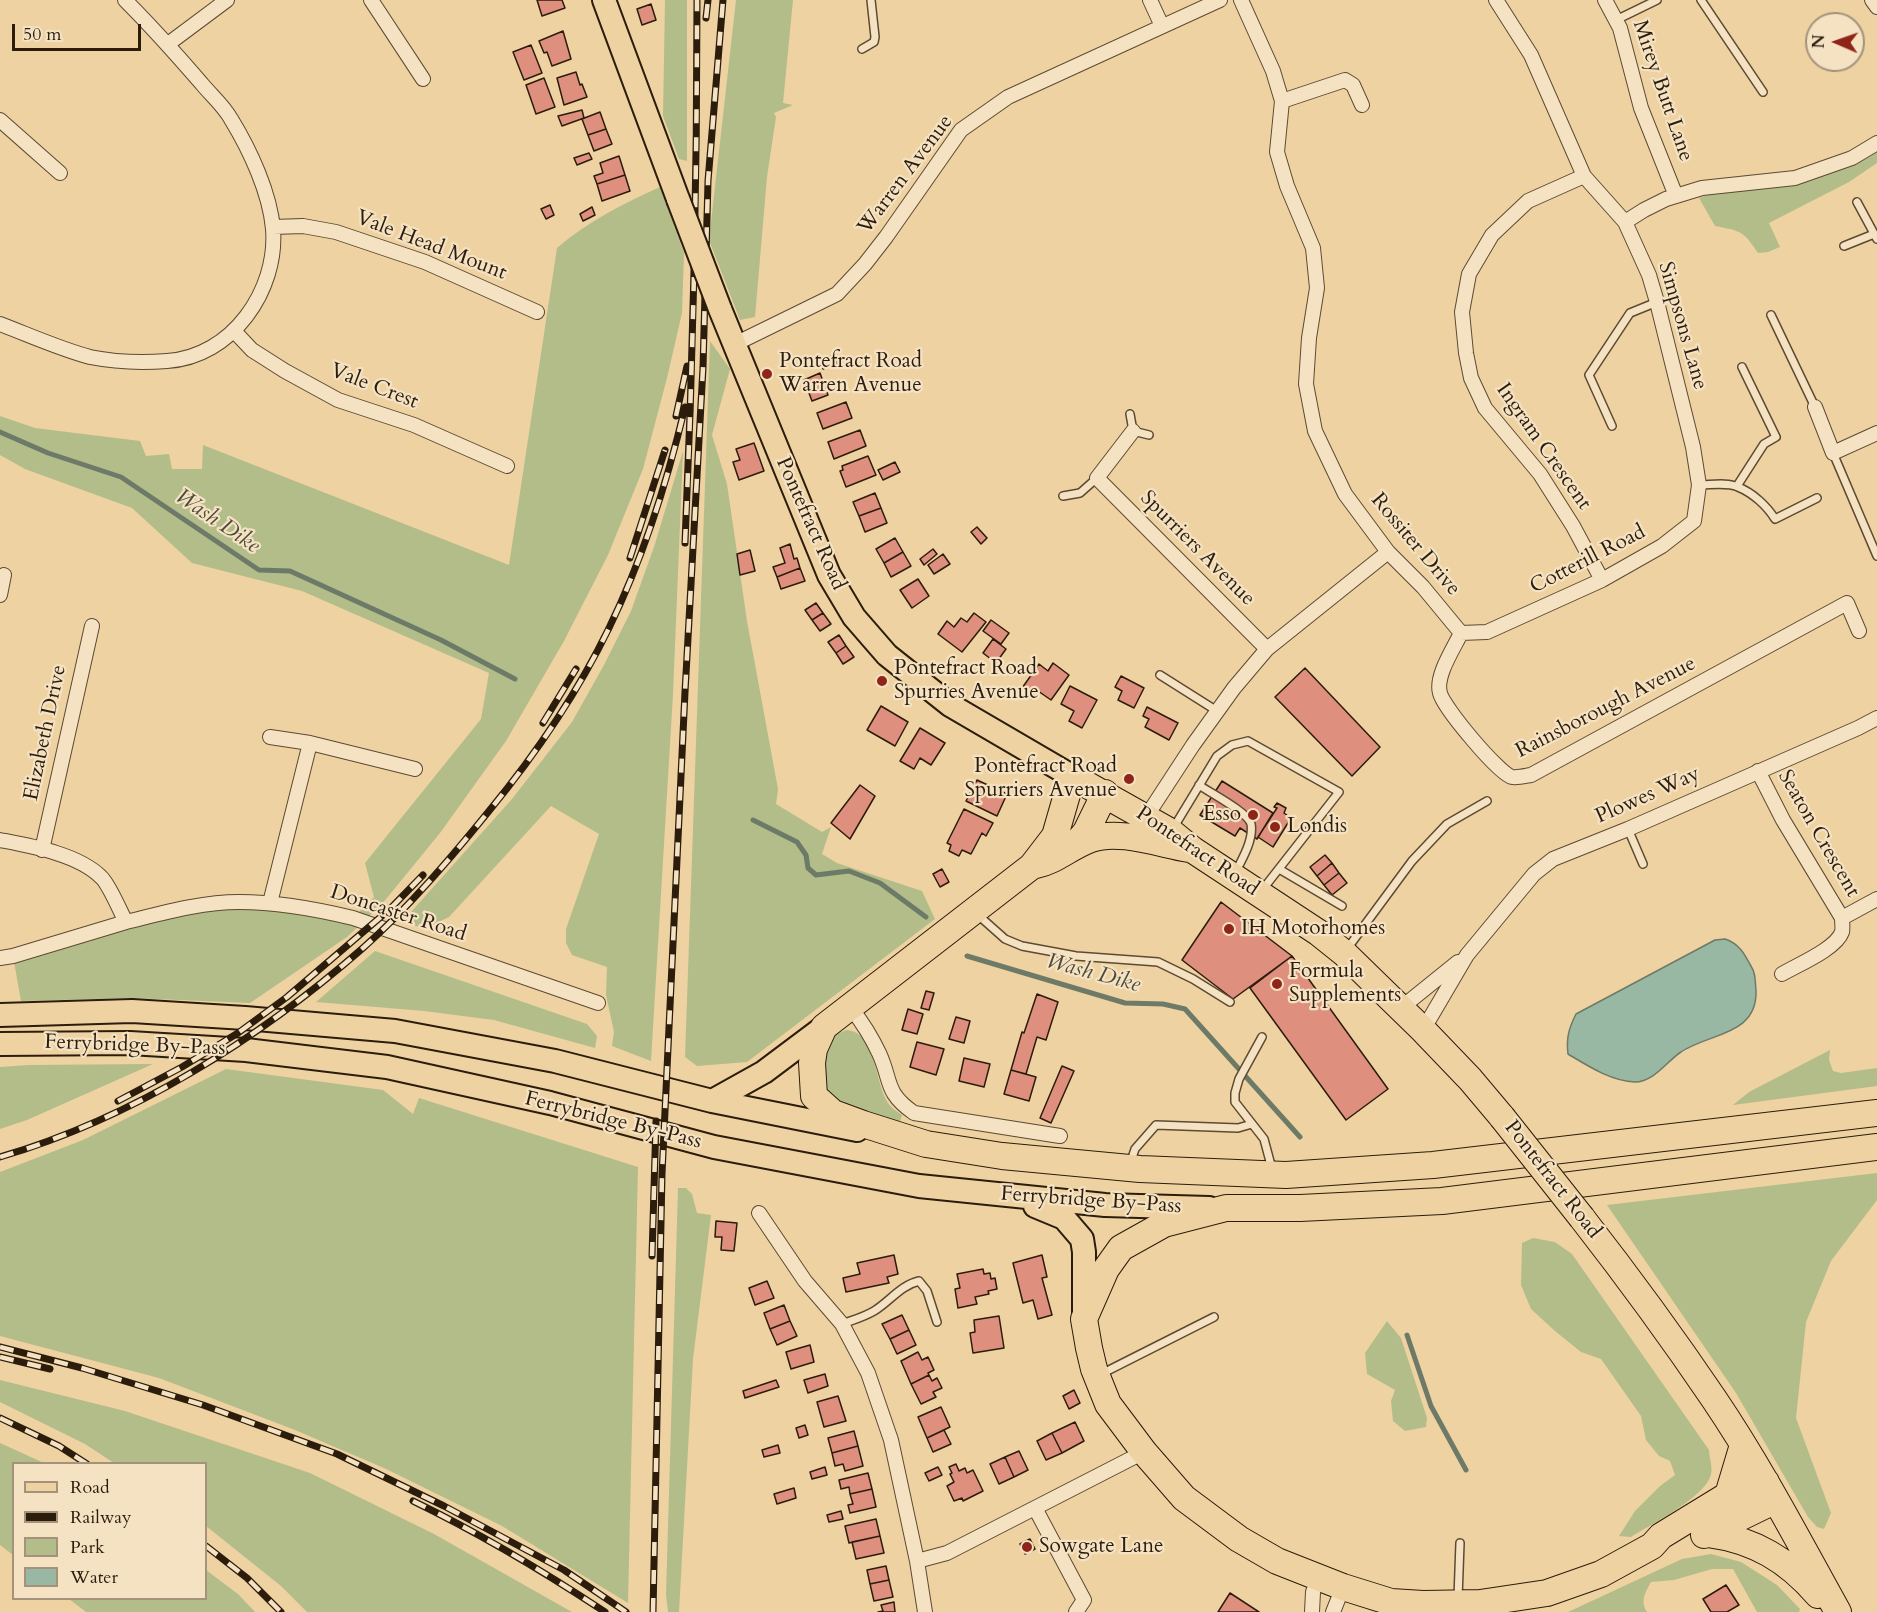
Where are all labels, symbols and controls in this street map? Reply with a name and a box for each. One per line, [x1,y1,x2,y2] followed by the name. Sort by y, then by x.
[15,12,144,50] scale bar
[1805,12,1865,72] north arrow
[1626,17,1698,165] street label: Mirey Butt Lane
[23,22,62,47] text: 50 m
[1808,34,1830,49] text: N
[853,110,959,240] street label: Warren Avenue
[352,206,510,286] street label: Vale Head Mount
[1652,259,1712,393] street label: Simpsons Lane
[779,349,922,399] place label: Pontefract Road Warren Avenue
[327,359,421,415] street label: Vale Crest
[760,367,774,381] marker: Pontefract Road Warren Avenue
[1490,379,1596,515] street label: Ingram Crescent
[769,454,851,594] street label: Pontefract Road
[170,484,264,560] water label: Wash Dike
[1134,486,1260,612] street label: Spurriers Avenue
[1365,489,1465,601] street label: Rossiter Drive
[1526,520,1650,600] street label: Cotterill Road
[1512,652,1700,764] street label: Rainsborough Avenue
[894,656,1039,706] place label: Pontefract Road Spurries Avenue
[19,663,73,803] street label: Elizabeth Drive
[875,674,889,688] marker: Pontefract Road Spurries Avenue
[965,754,1117,804] place label: Pontefract Road Spurriers Avenue
[1592,762,1704,830] street label: Plowes Way
[1771,766,1865,902] street label: Seaton Crescent
[1122,772,1136,786] marker: Pontefract Road Spurriers Avenue
[1131,802,1263,902] street label: Pontefract Road
[1203,802,1241,828] place label: Esso
[1246,808,1260,822] marker: Esso
[1287,814,1347,840] place label: Londis
[1268,820,1282,834] marker: Londis
[327,880,469,948] street label: Doncaster Road
[1241,916,1385,942] place label: IH Motorhomes
[1222,922,1236,936] marker: IH Motorhomes
[1043,949,1143,999] water label: Wash Dike
[1289,959,1401,1009] place label: Formula Supplements
[1270,977,1284,991] marker: Formula Supplements
[44,1030,226,1062] street label: Ferrybridge By-Pass
[522,1087,704,1155] street label: Ferrybridge By-Pass
[1498,1116,1606,1244] street label: Pontefract Road
[1000,1182,1182,1220] street label: Ferrybridge By-Pass
[12,1462,207,1600] legend
[70,1475,110,1500] text: Road
[70,1505,132,1530] text: Railway
[1039,1534,1164,1560] place label: Sowgate Lane
[70,1535,105,1560] text: Park
[1020,1540,1034,1554] marker: Sowgate Lane
[70,1565,118,1590] text: Water

